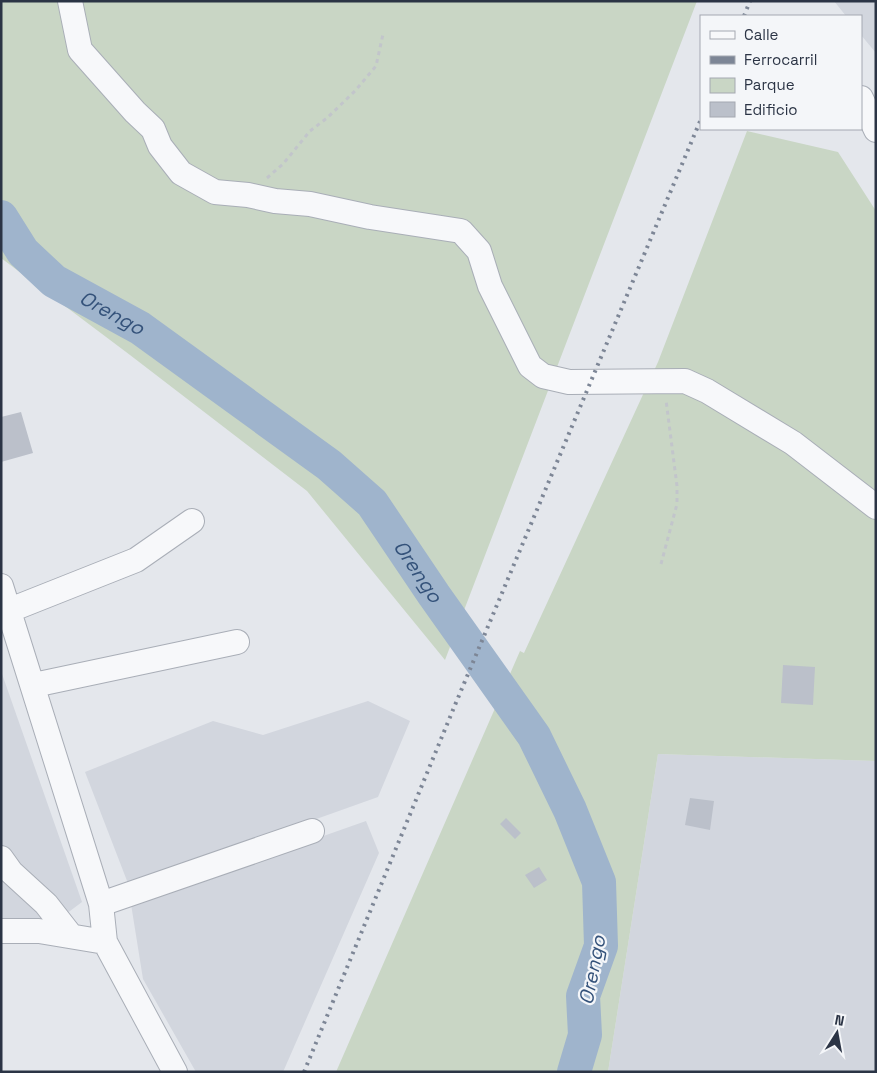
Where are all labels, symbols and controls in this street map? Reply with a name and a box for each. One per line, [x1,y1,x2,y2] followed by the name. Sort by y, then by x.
[700,15,862,130] legend
[744,25,779,44] text: Calle
[744,50,817,69] text: Ferrocarril
[744,75,795,94] text: Parque
[744,100,798,119] text: Edificio
[75,285,150,341] water label: Orengo
[388,535,449,608] water label: Orengo
[573,933,612,1007] water label: Orengo
[812,1008,862,1058] north arrow
[833,1011,846,1030] text: N

